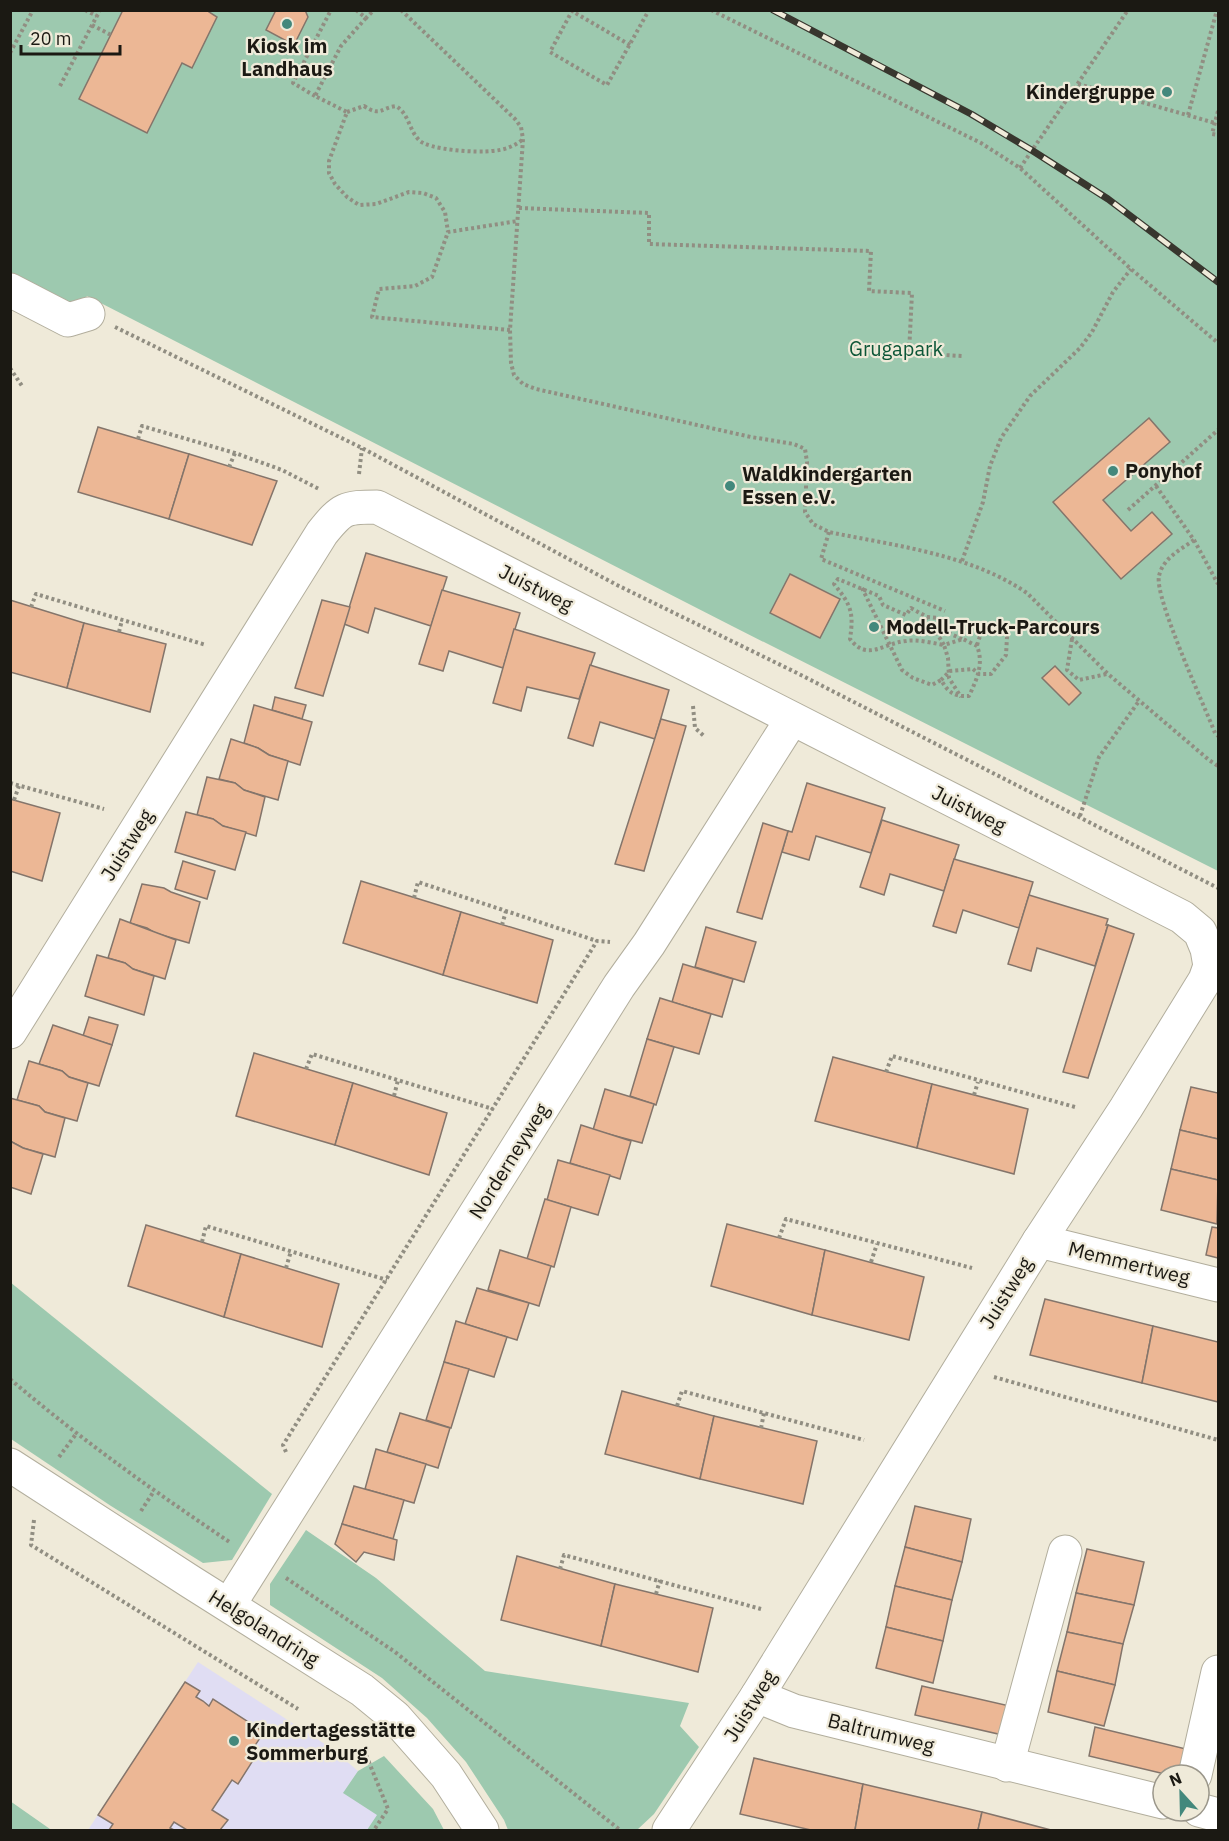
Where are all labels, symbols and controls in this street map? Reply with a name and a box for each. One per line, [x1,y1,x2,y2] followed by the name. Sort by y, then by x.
[280,17,294,31] marker: Kiosk im Landhaus
[21,18,120,56] scale bar
[30,27,72,50] text: 20 m
[241,32,333,82] place label: Kiosk im Landhaus
[1026,78,1155,105] place label: Kindergruppe
[1160,85,1174,99] marker: Kindergruppe
[849,335,943,362] park label: Grugapark
[1125,457,1202,484] place label: Ponyhof
[742,460,912,510] place label: Waldkindergarten Essen e.V.
[1106,464,1120,478] marker: Ponyhof
[723,479,737,493] marker: Waldkindergarten Essen e.V.
[494,557,578,618] street label: Juistweg
[886,613,1100,640] place label: Modell-Truck-Parcours
[867,620,881,634] marker: Modell-Truck-Parcours
[927,778,1011,839] street label: Juistweg
[94,803,159,886] street label: Juistweg
[462,1097,555,1224] street label: Norderneyweg
[1066,1234,1193,1291] street label: Memmertweg
[973,1251,1038,1334] street label: Juistweg
[204,1583,325,1673] street label: Helgolandring
[717,1664,782,1747] street label: Juistweg
[825,1706,938,1759] street label: Baltrumweg
[246,1716,415,1766] place label: Kindertagesstätte Sommerburg
[227,1734,241,1748] marker: Kindertagesstätte Sommerburg
[1151,1763,1211,1823] north arrow
[1166,1768,1185,1791] text: N

